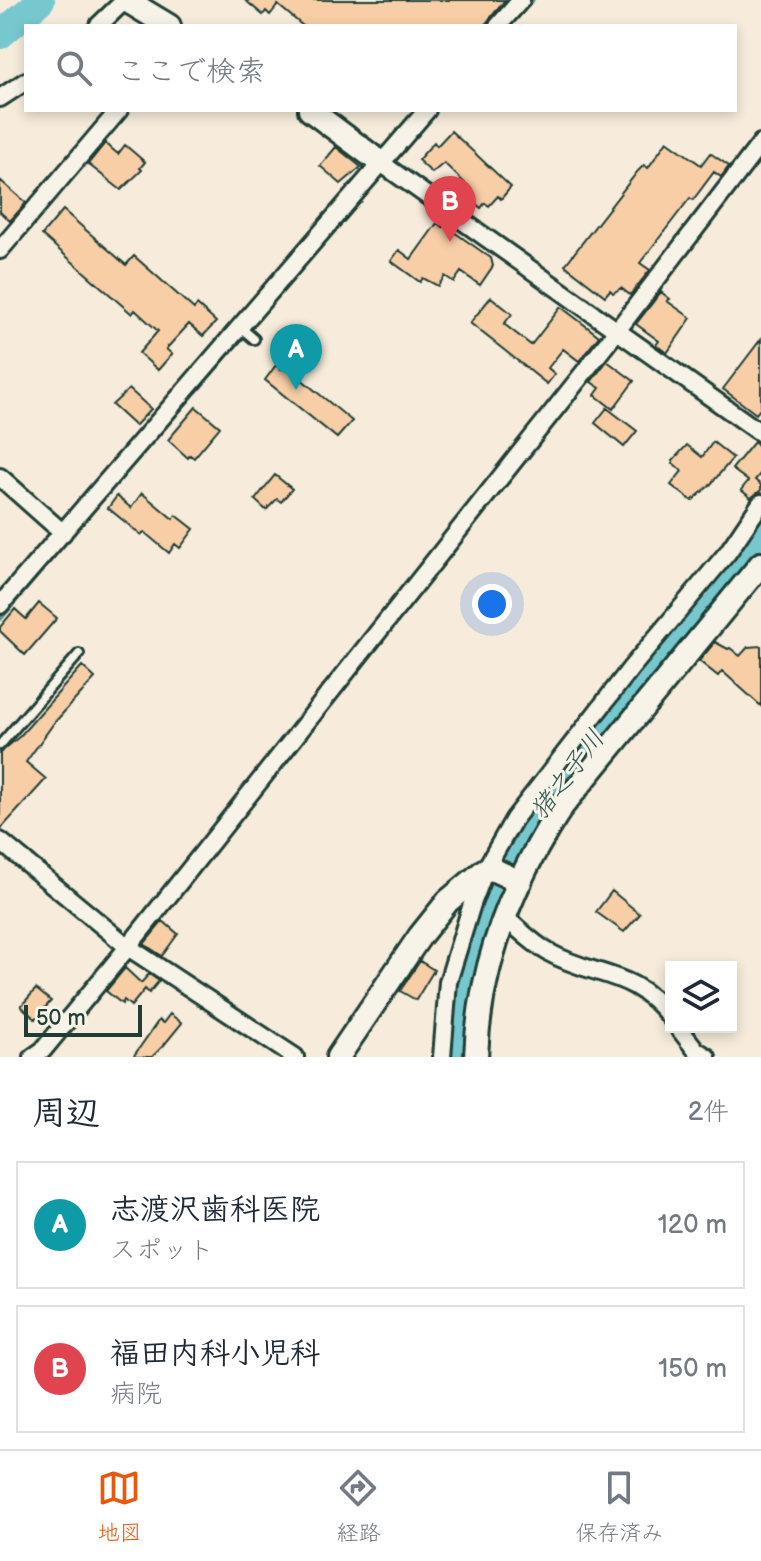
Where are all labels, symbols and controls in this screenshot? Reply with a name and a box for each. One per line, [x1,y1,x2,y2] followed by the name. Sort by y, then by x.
[24,24,737,112] search box
[52,46,96,90] icon: search
[116,54,266,90] text: ここで検索
[424,176,476,242] pin: B
[270,324,322,390] pin: A
[472,584,512,624] your location
[524,724,612,826] water label: 猪之子川
[665,961,737,1033] map controls
[665,961,737,1033] button: layers
[24,1001,142,1037] scale bar
[36,1005,86,1032] text: 50 m
[32,1093,100,1134] text: 周辺
[688,1097,729,1128] text: 2件
[110,1192,320,1228] text: 志渡沢歯科医院
[52,1210,68,1241] text: A
[658,1210,727,1241] text: 120 m
[110,1235,214,1266] text: スポット
[110,1336,320,1372] text: 福田内科小児科
[51,1354,69,1385] text: B
[658,1354,727,1385] text: 150 m
[110,1379,162,1410] text: 病院
[97,1466,142,1547] tab: 地図
[336,1466,381,1547] tab: 経路
[575,1466,664,1547] tab: 保存済み

